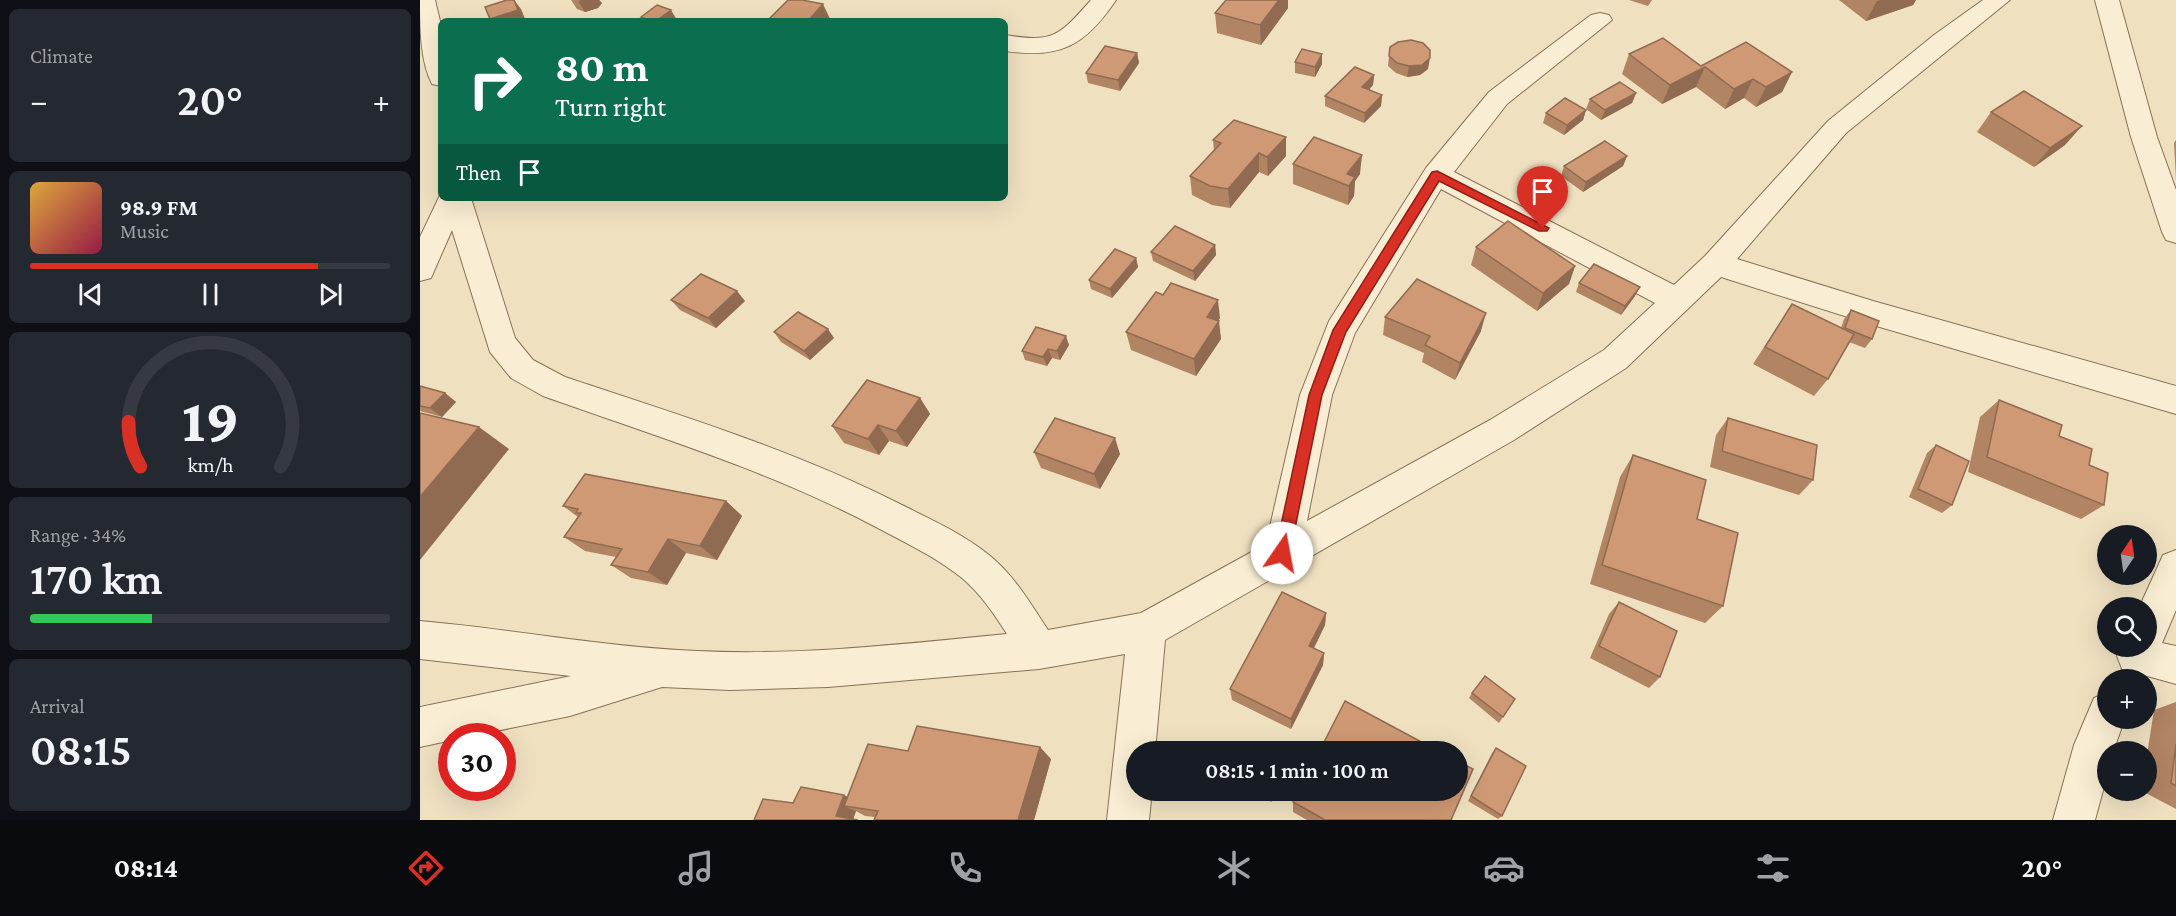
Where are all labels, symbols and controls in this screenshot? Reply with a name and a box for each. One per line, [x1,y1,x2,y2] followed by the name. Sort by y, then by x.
[456,42,534,120] icon: right
[555,43,649,90] text: 80 m
[30,45,93,67] text: Climate
[177,75,243,125] text: 20°
[30,82,47,119] text: −
[373,82,390,119] text: +
[555,92,666,122] text: Turn right
[513,156,546,189] icon: arrive
[456,160,501,185] text: Then
[1517,166,1568,228] pin
[1526,175,1559,208] icon: arrive
[120,195,198,220] text: 98.9 FM
[120,220,169,242] text: Music
[74,278,107,311] icon: previous
[194,278,227,311] icon: pause
[314,278,347,311] icon: next
[181,385,239,454] text: 19
[187,453,234,477] text: km/h
[1250,521,1314,585] position arrow
[30,524,126,546] text: Range · 34%
[2097,525,2157,585] north arrow
[2097,525,2157,801] map controls
[30,554,163,604] text: 170 km
[2097,597,2157,657] button: search
[2097,669,2157,729] button: +
[30,695,84,717] text: Arrival
[438,723,516,801] speed limit sign: 30
[30,725,132,775] text: 08:15
[2097,741,2157,801] button: −
[1205,758,1389,783] text: 08:15 · 1 min · 100 m
[405,847,447,889] icon: directions
[675,847,717,889] icon: music
[944,847,986,889] icon: phone
[1213,847,1255,889] icon: climate
[1483,847,1525,889] icon: car
[1752,847,1794,889] icon: filters
[114,853,178,883] text: 08:14
[2022,853,2062,883] text: 20°

